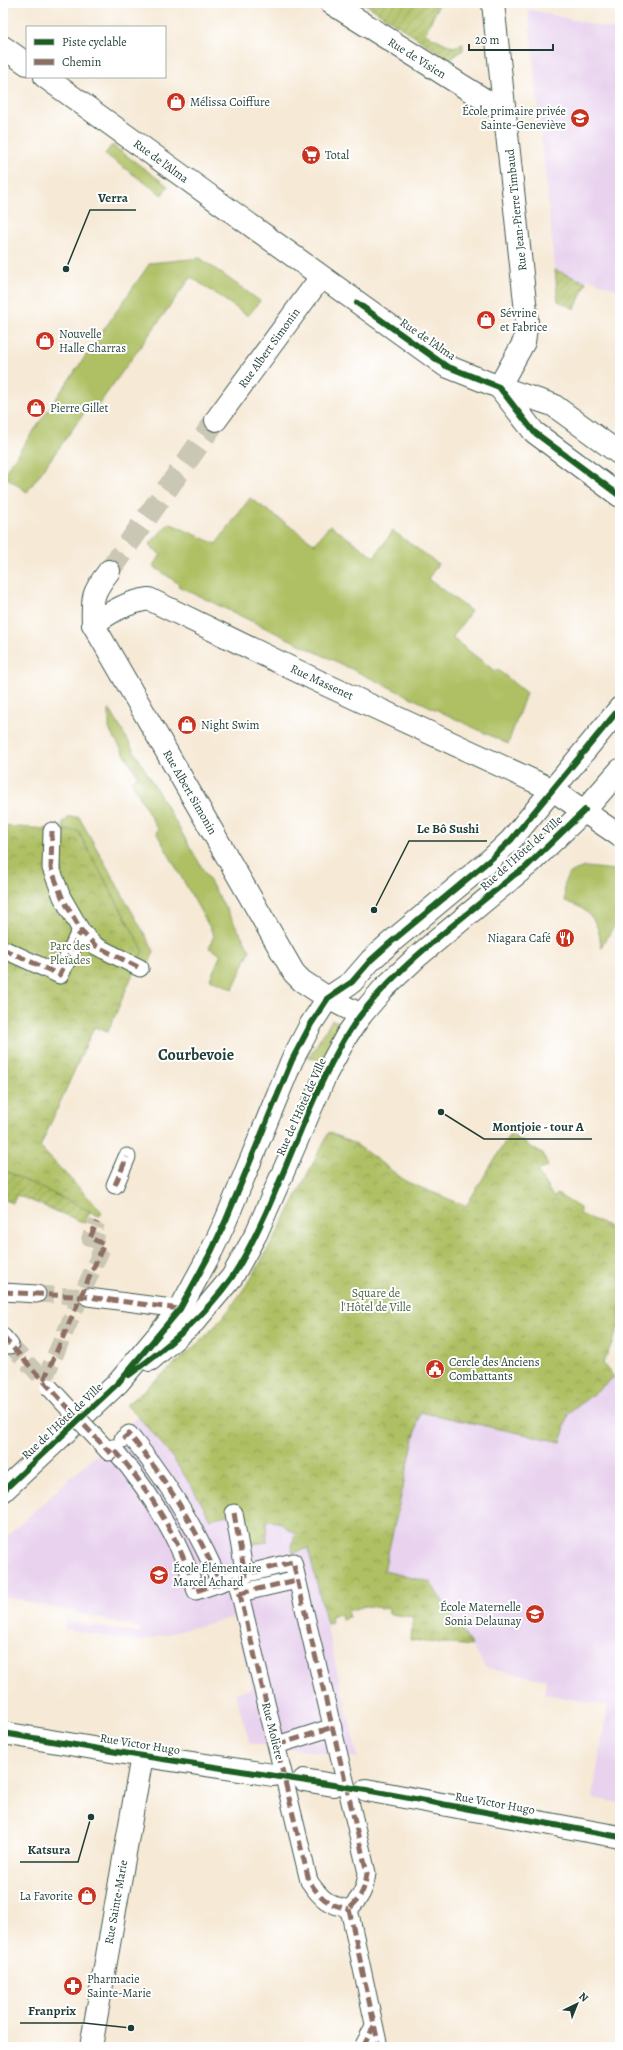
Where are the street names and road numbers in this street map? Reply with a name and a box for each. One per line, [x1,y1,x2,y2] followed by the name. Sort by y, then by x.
[385,34,449,82] street label: Rue de Visien
[130,136,192,187] street label: Rue de l'Alma
[502,148,530,272] street label: Rue Jean-Pierre Timbaud
[234,304,304,391] street label: Rue Albert Simonin
[397,314,460,364] street label: Rue de l'Alma
[288,660,356,704] street label: Rue Massenet
[159,747,221,838] street label: Rue Albert Simonin
[476,812,566,894] street label: Rue de l'Hôtel de Ville
[272,1056,330,1158] street label: Rue de l'Hôtel de Ville
[18,1379,106,1463] street label: Rue de l'Hôtel de Ville
[258,1701,288,1761] street label: Rue Molière
[99,1730,181,1758] street label: Rue Victor Hugo
[454,1788,536,1818] street label: Rue Victor Hugo
[101,1859,131,1945] street label: Rue Sainte-Marie

